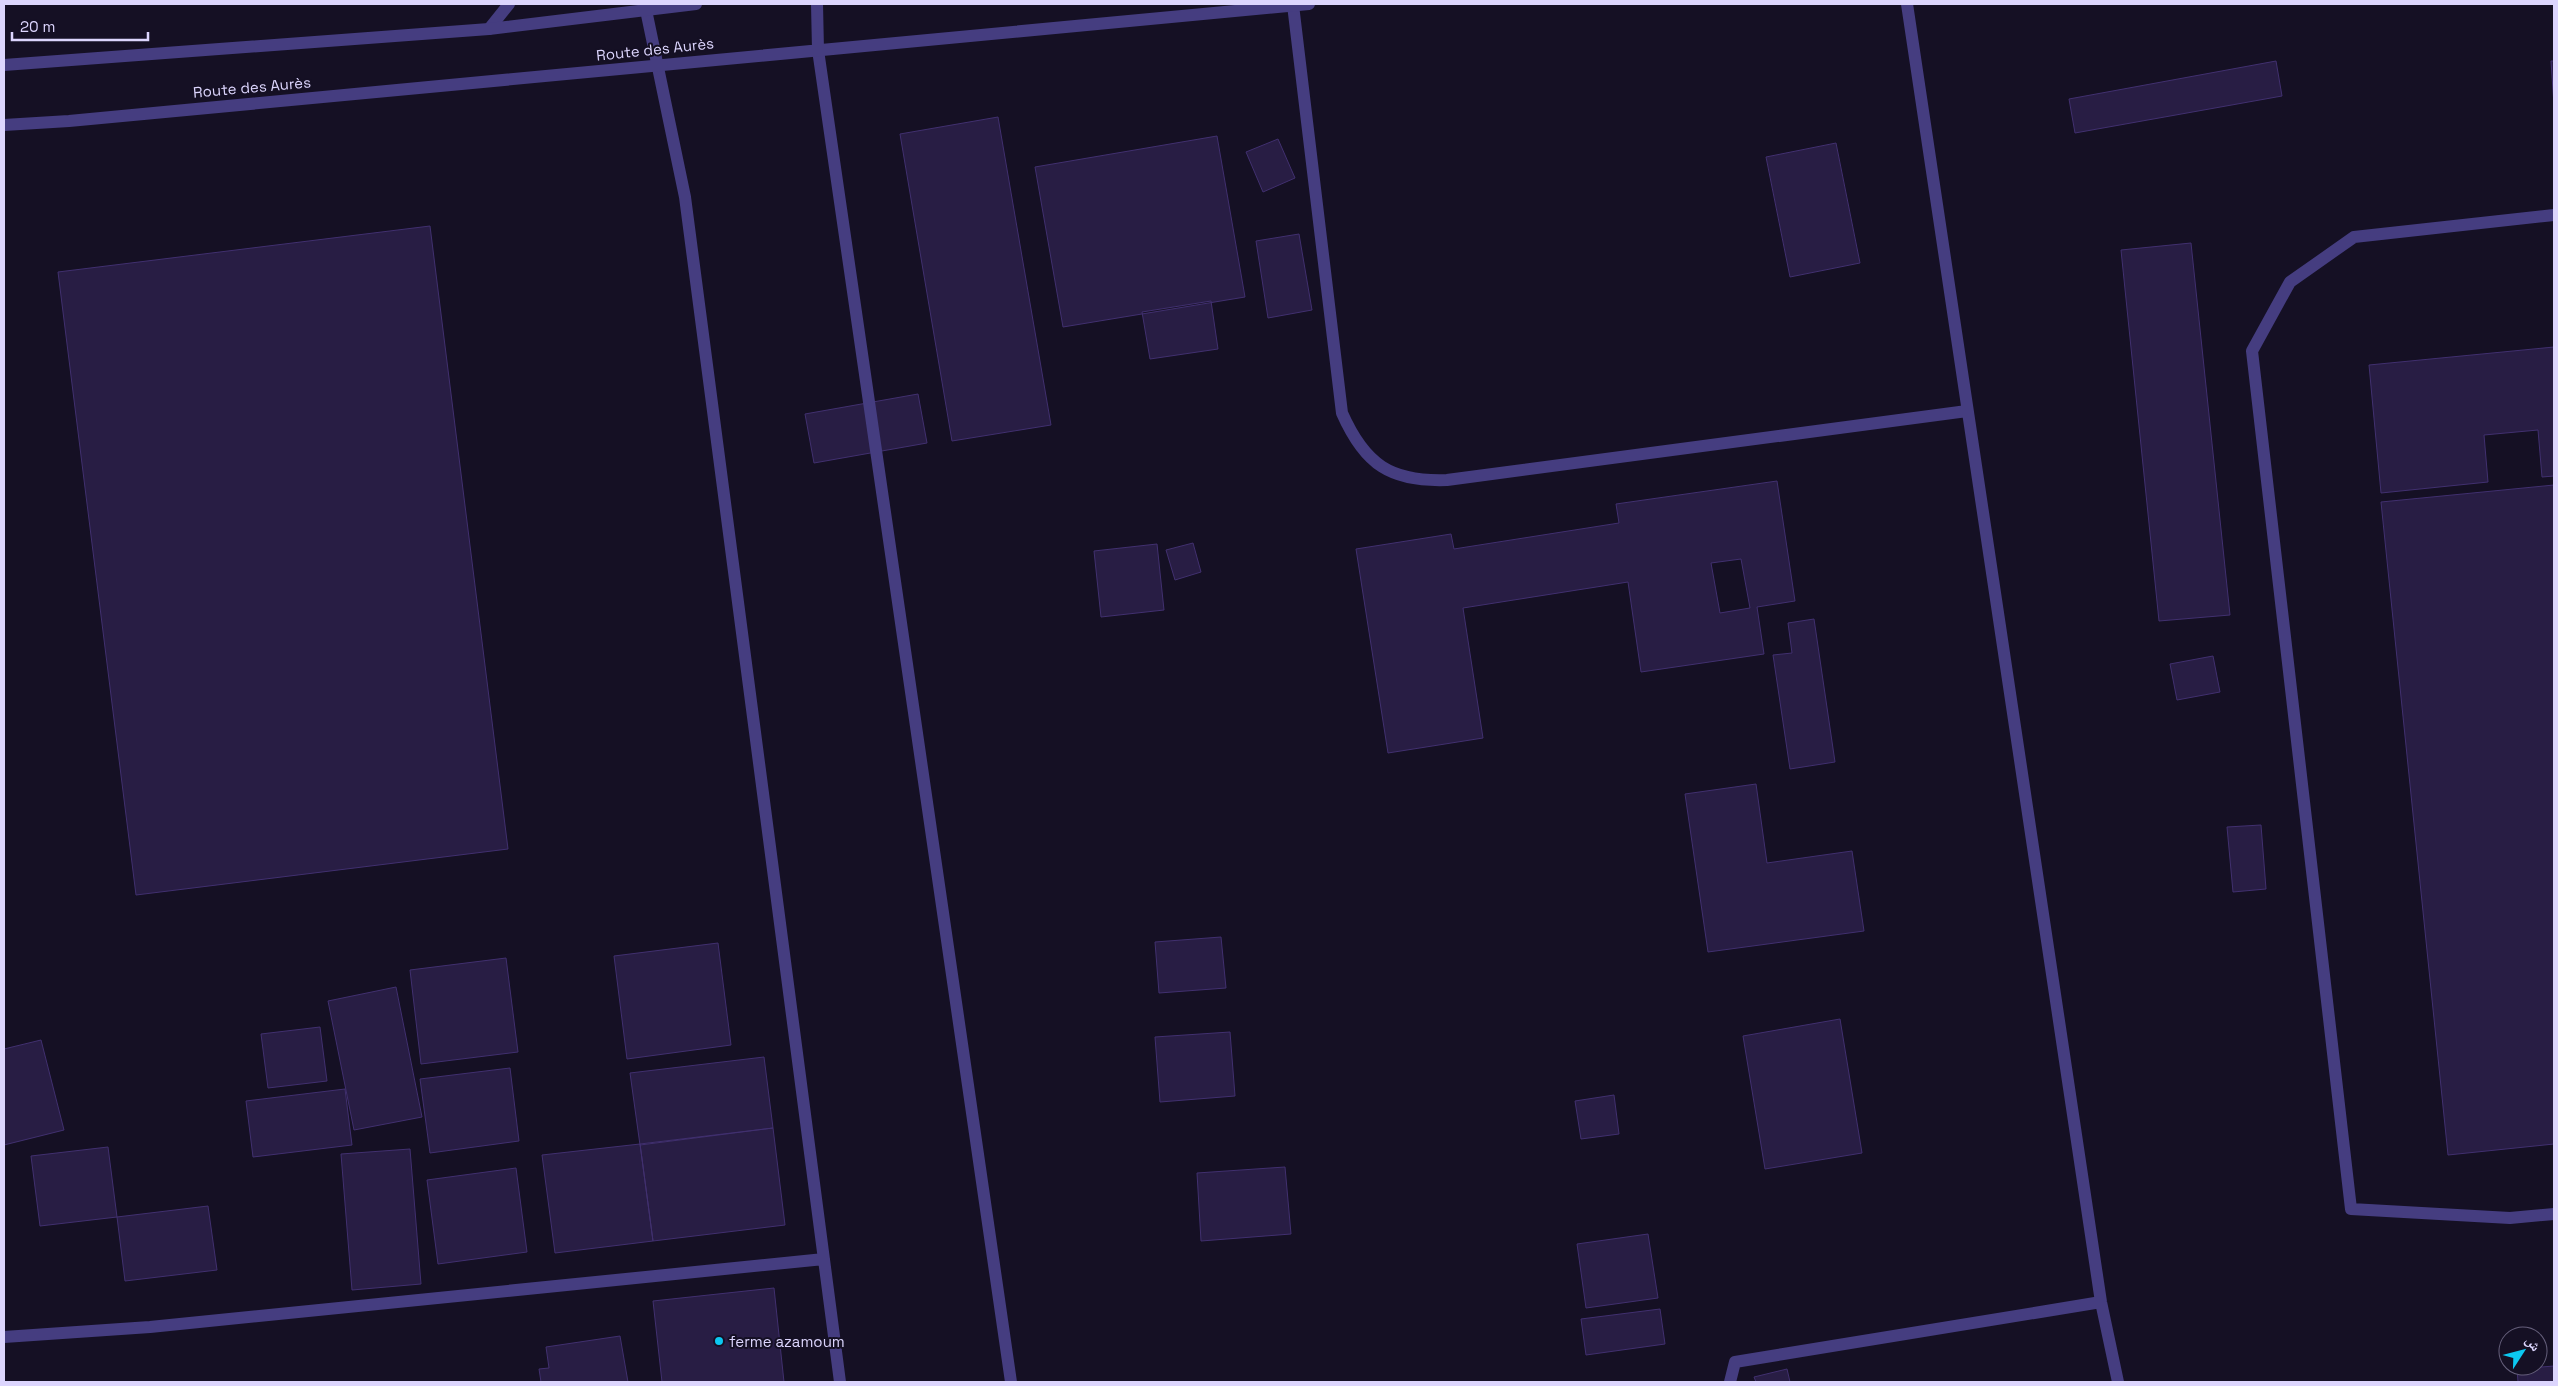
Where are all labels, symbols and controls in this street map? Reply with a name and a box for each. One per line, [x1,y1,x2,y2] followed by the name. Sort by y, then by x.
[12,10,149,42] scale bar
[20,17,55,36] text: 20 m
[595,33,715,65] street label: Route des Aurès
[192,72,312,102] street label: Route des Aurès
[2498,1326,2548,1376] north arrow
[729,1332,845,1351] place label: ferme azamoum
[2522,1332,2545,1355] text: ش
[713,1335,725,1347] marker: ferme azamoum

